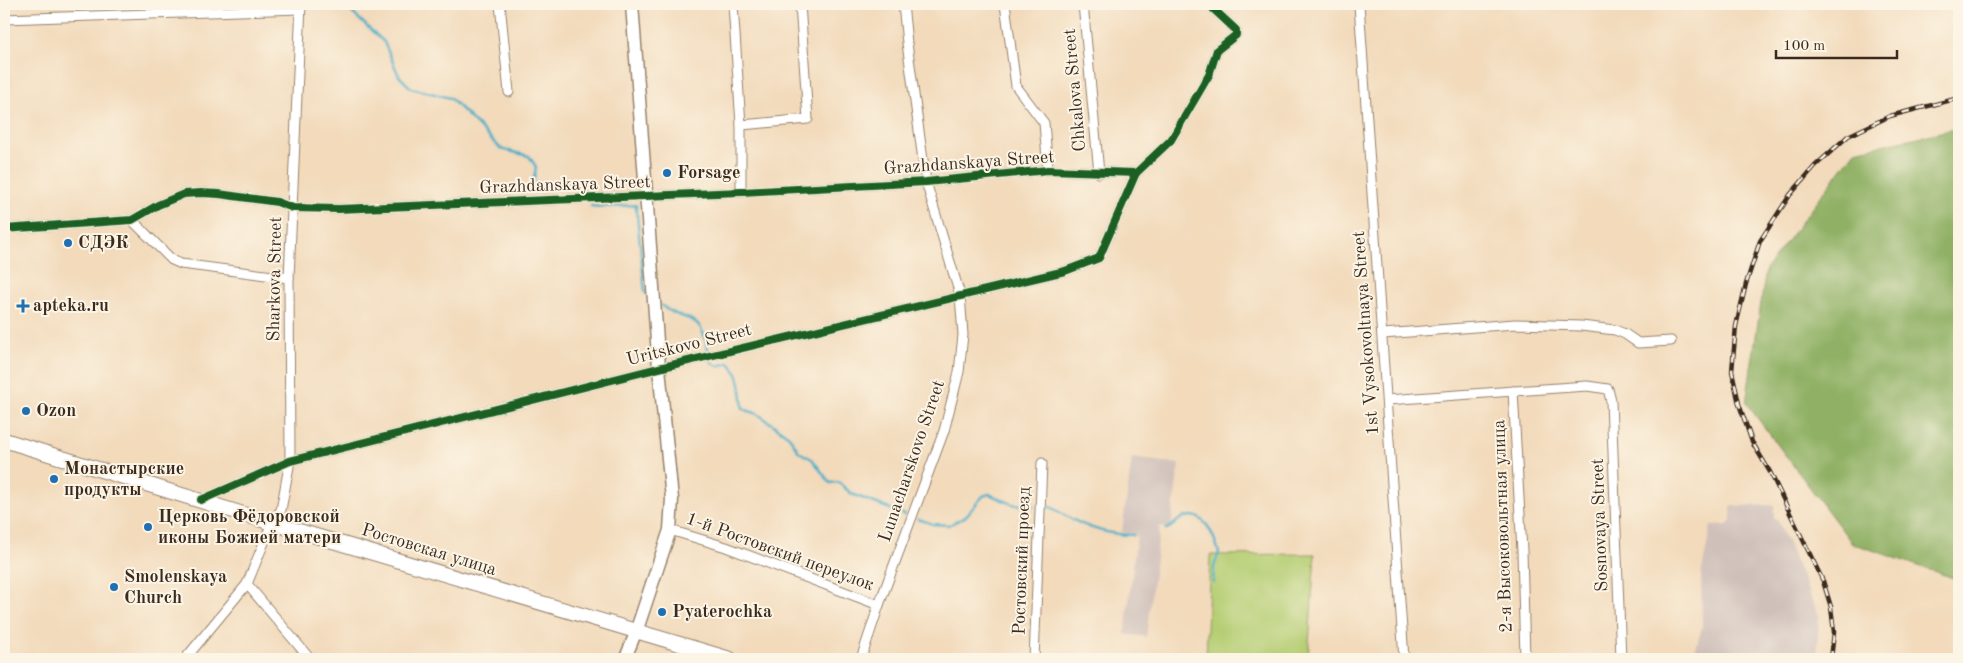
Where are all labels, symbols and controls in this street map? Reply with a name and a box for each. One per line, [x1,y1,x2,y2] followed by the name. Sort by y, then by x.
[1061,28,1089,152] street label: Chkalova Street
[1776,28,1897,60] scale bar
[1783,39,1825,54] text: 100 m
[883,148,1055,178] street label: Grazhdanskaya Street
[677,164,741,182] place label: Forsage
[661,167,673,179] marker: Forsage
[479,173,651,197] street label: Grazhdanskaya Street
[265,216,285,342] street label: Sharkova Street
[1350,230,1382,436] street label: 1st Vysokovoltnaya Street
[78,234,128,252] place label: СДЭК
[62,237,74,249] marker: СДЭК
[33,297,109,315] place label: apteka.ru
[17,300,29,312] marker: apteka.ru
[625,321,753,369] street label: Uritskovo Street
[876,378,948,544] street label: Lunacharskovo Street
[36,402,76,420] place label: Ozon
[20,405,32,417] marker: Ozon
[1490,419,1516,633] street label: 2-я Высоковольтная улица
[1589,458,1611,592] street label: Sosnovaya Street
[64,460,184,499] place label: Монастырские продукты
[48,473,60,485] marker: Монастырские продукты
[1010,486,1034,635] street label: Ростовский проезд
[158,508,341,547] place label: Церковь Фёдоровской иконы Божией матери
[684,510,876,594] street label: 1-й Ростовский переулок
[142,521,154,533] marker: Церковь Фёдоровской иконы Божией матери
[359,521,499,579] street label: Ростовская улица
[124,568,227,607] place label: Smolenskaya Church
[108,581,120,593] marker: Smolenskaya Church
[672,603,772,621] place label: Pyaterochka
[656,606,668,618] marker: Pyaterochka

